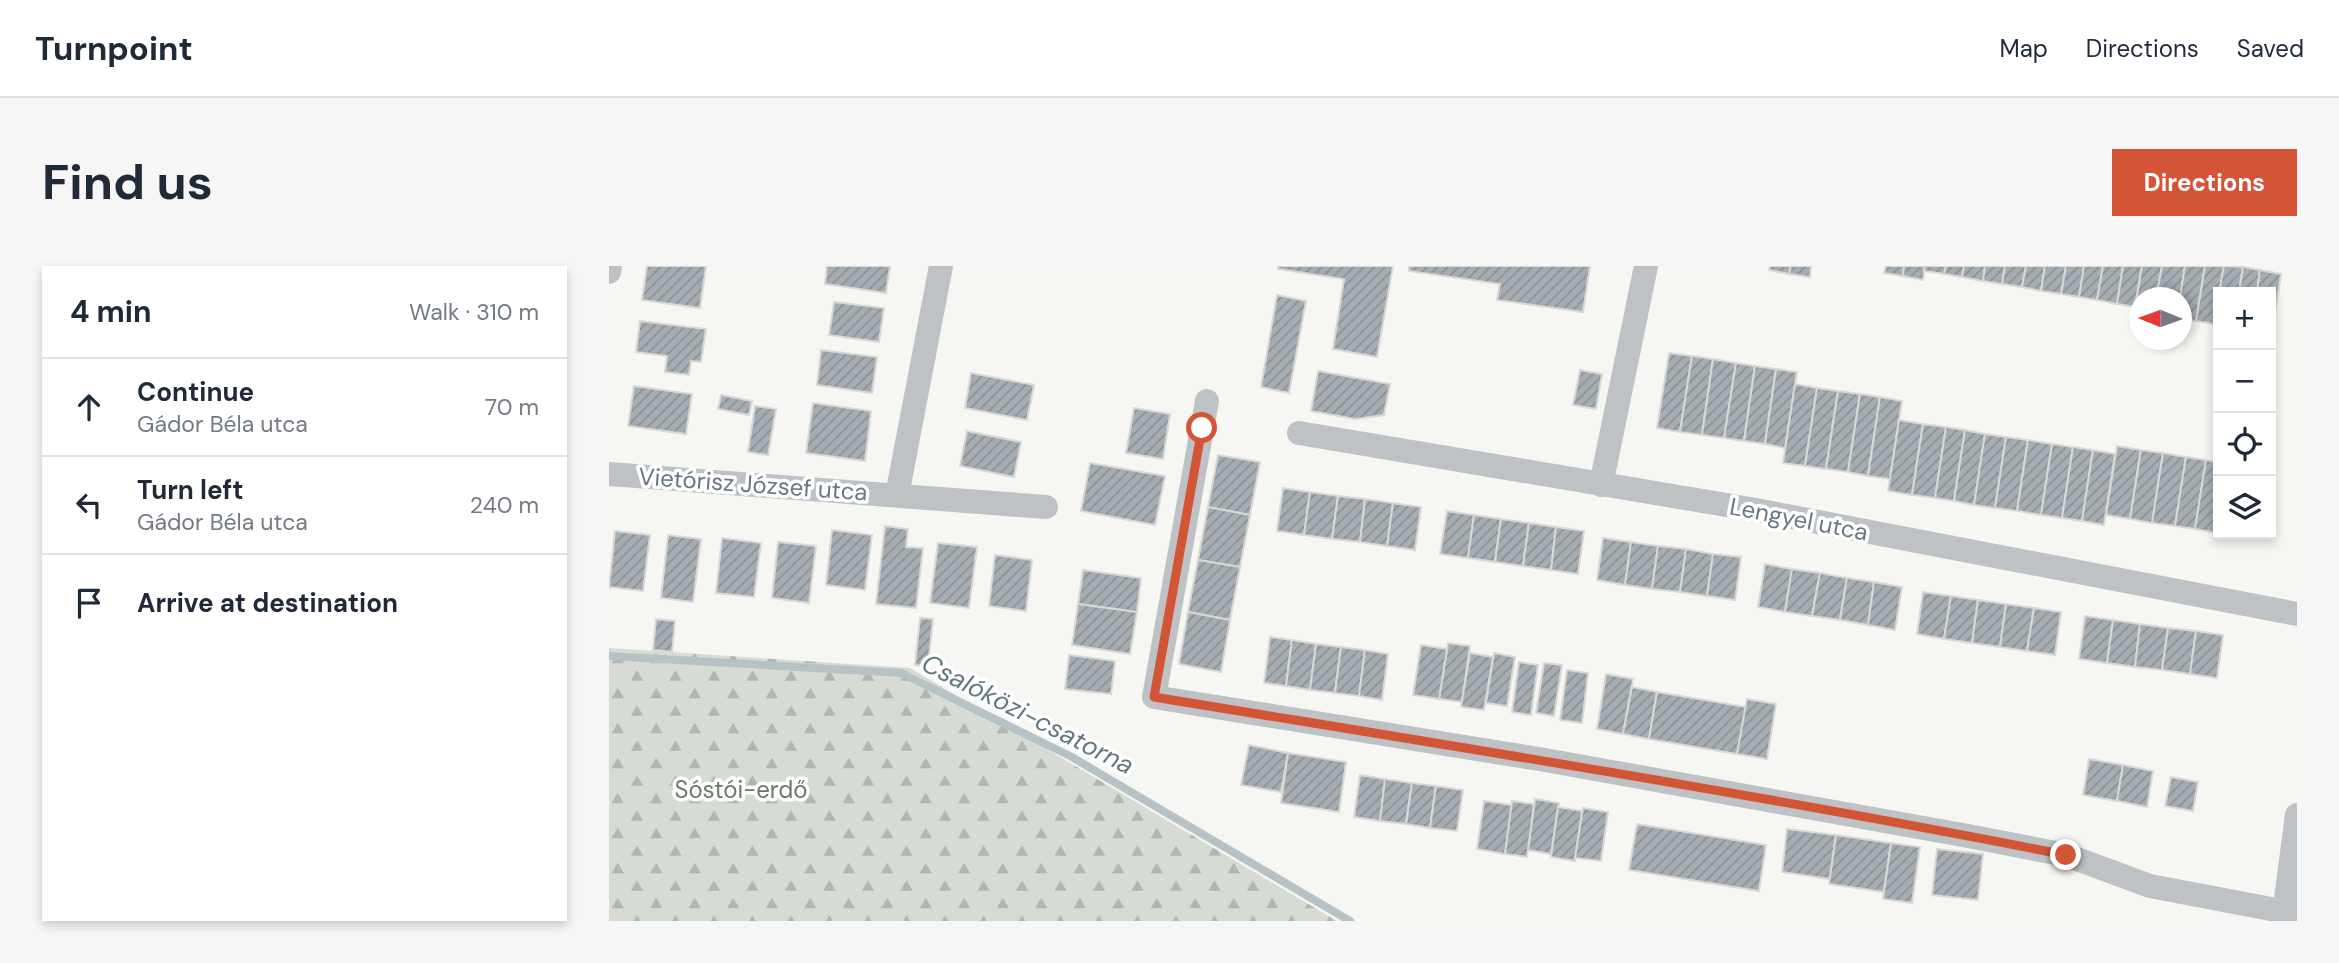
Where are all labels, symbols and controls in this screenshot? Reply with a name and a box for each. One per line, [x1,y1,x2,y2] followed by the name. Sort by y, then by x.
[35,27,193,70] text: Turnpoint
[2000,33,2048,64] text: Map
[2086,33,2199,64] text: Directions
[2237,33,2304,64] text: Saved
[2112,149,2297,216] button: Directions
[42,150,213,214] text: Find us
[2129,287,2192,350] north arrow
[2213,287,2276,539] map controls
[2213,287,2276,350] button: +
[70,292,152,331] text: 4 min
[409,297,539,327] text: Walk · 310 m
[2213,350,2276,413] button: −
[137,375,254,409] text: Continue
[70,388,108,426] icon: ahead
[485,392,539,422] text: 70 m
[137,409,308,439] text: Gádor Béla utca
[1186,412,1217,443] route start
[2213,413,2276,476] button: locate
[637,461,869,507] street label: Vietórisz József utca
[137,473,244,507] text: Turn left
[2213,476,2276,539] button: layers
[70,486,108,524] icon: left
[470,490,539,520] text: 240 m
[1727,490,1871,548] street label: Lengyel utca
[137,507,308,537] text: Gádor Béla utca
[70,584,108,622] icon: arrive
[137,586,398,620] text: Arrive at destination
[916,646,1140,782] water label: Csalóközi-csatorna
[674,774,808,805] park label: Sóstói-erdő
[2050,839,2081,870] route end

